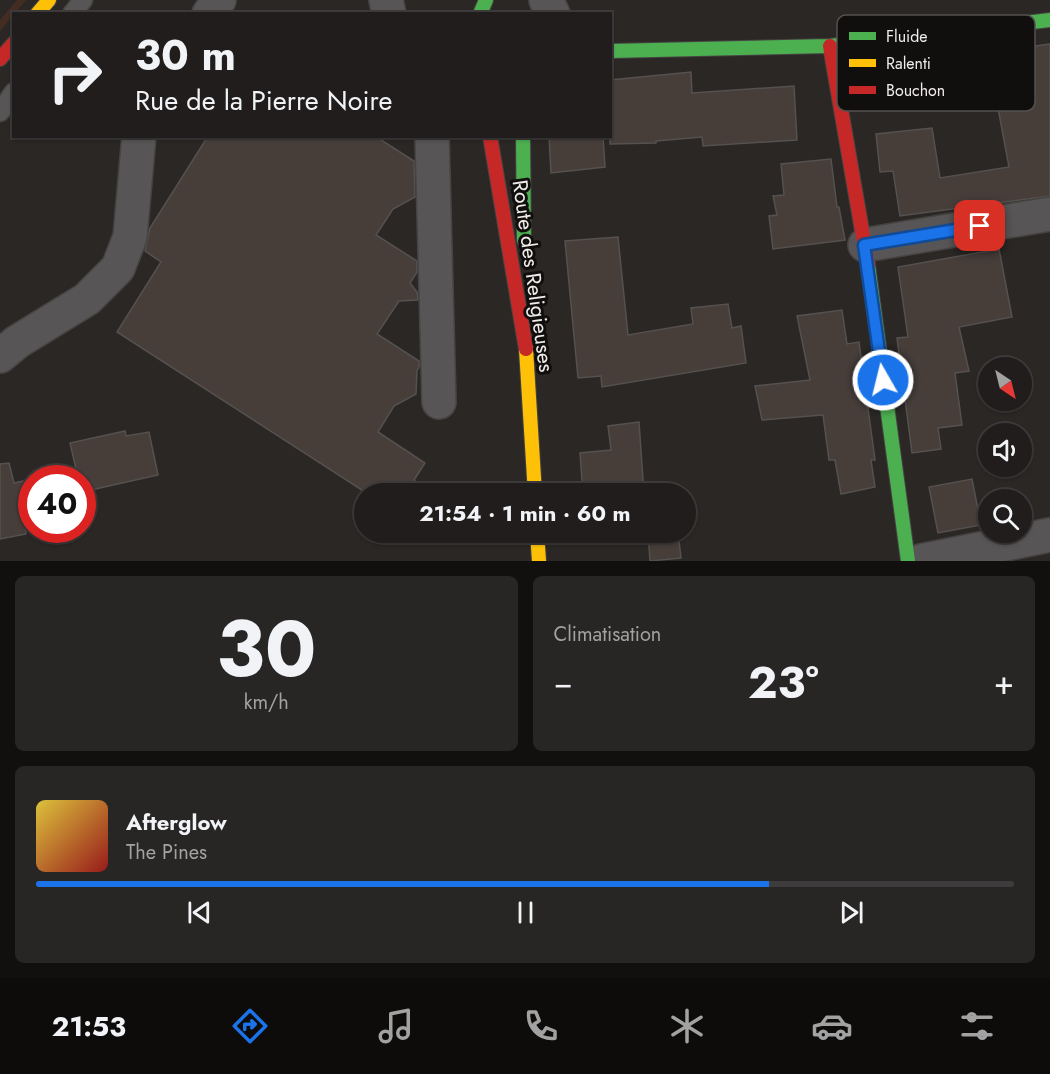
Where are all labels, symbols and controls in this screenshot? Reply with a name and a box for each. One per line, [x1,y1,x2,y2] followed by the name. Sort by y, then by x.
[837,15,1035,111] legend
[135,25,236,86] text: 30 m
[886,25,928,48] text: Fluide
[36,36,114,114] icon: right
[886,52,931,75] text: Ralenti
[886,79,945,102] text: Bouchon
[135,81,392,120] text: Rue de la Pierre Noire
[505,178,561,374] street label: Route des Religieuses
[954,200,1005,251] pin
[963,209,996,242] icon: arrive
[851,348,915,412] position arrow
[978,357,1032,411] north arrow
[978,357,1032,543] map controls
[978,423,1032,477] button: sound
[18,465,96,543] speed limit sign: 40
[978,489,1032,543] button: search
[419,497,631,529] text: 21:54 · 1 min · 60 m
[216,593,316,705] text: 30
[554,620,661,649] text: Climatisation
[748,650,819,715] text: 23°
[554,659,573,706] text: −
[994,659,1014,706] text: +
[244,688,289,717] text: km/h
[126,806,227,838] text: Afterglow
[126,838,207,867] text: The Pines
[183,896,216,929] icon: previous
[509,896,542,929] icon: pause
[835,896,868,929] icon: next
[229,1005,271,1047] icon: directions
[375,1005,417,1047] icon: music
[520,1005,562,1047] icon: phone
[666,1005,708,1047] icon: climate
[811,1005,853,1047] icon: car
[956,1005,998,1047] icon: filters
[52,1007,126,1046] text: 21:53

